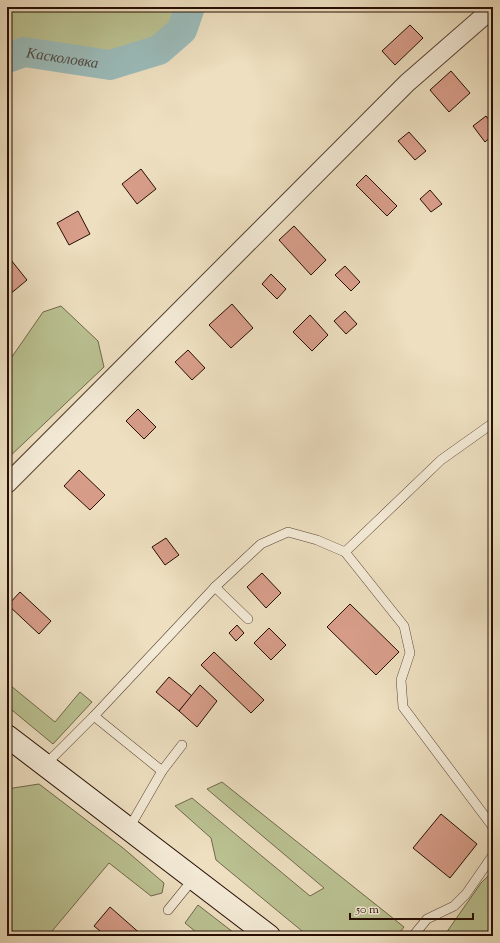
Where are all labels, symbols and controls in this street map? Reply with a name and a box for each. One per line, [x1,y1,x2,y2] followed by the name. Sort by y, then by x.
[24,43,100,75] water label: Касколовка
[350,895,473,921] scale bar
[355,901,379,919] text: 50 m

